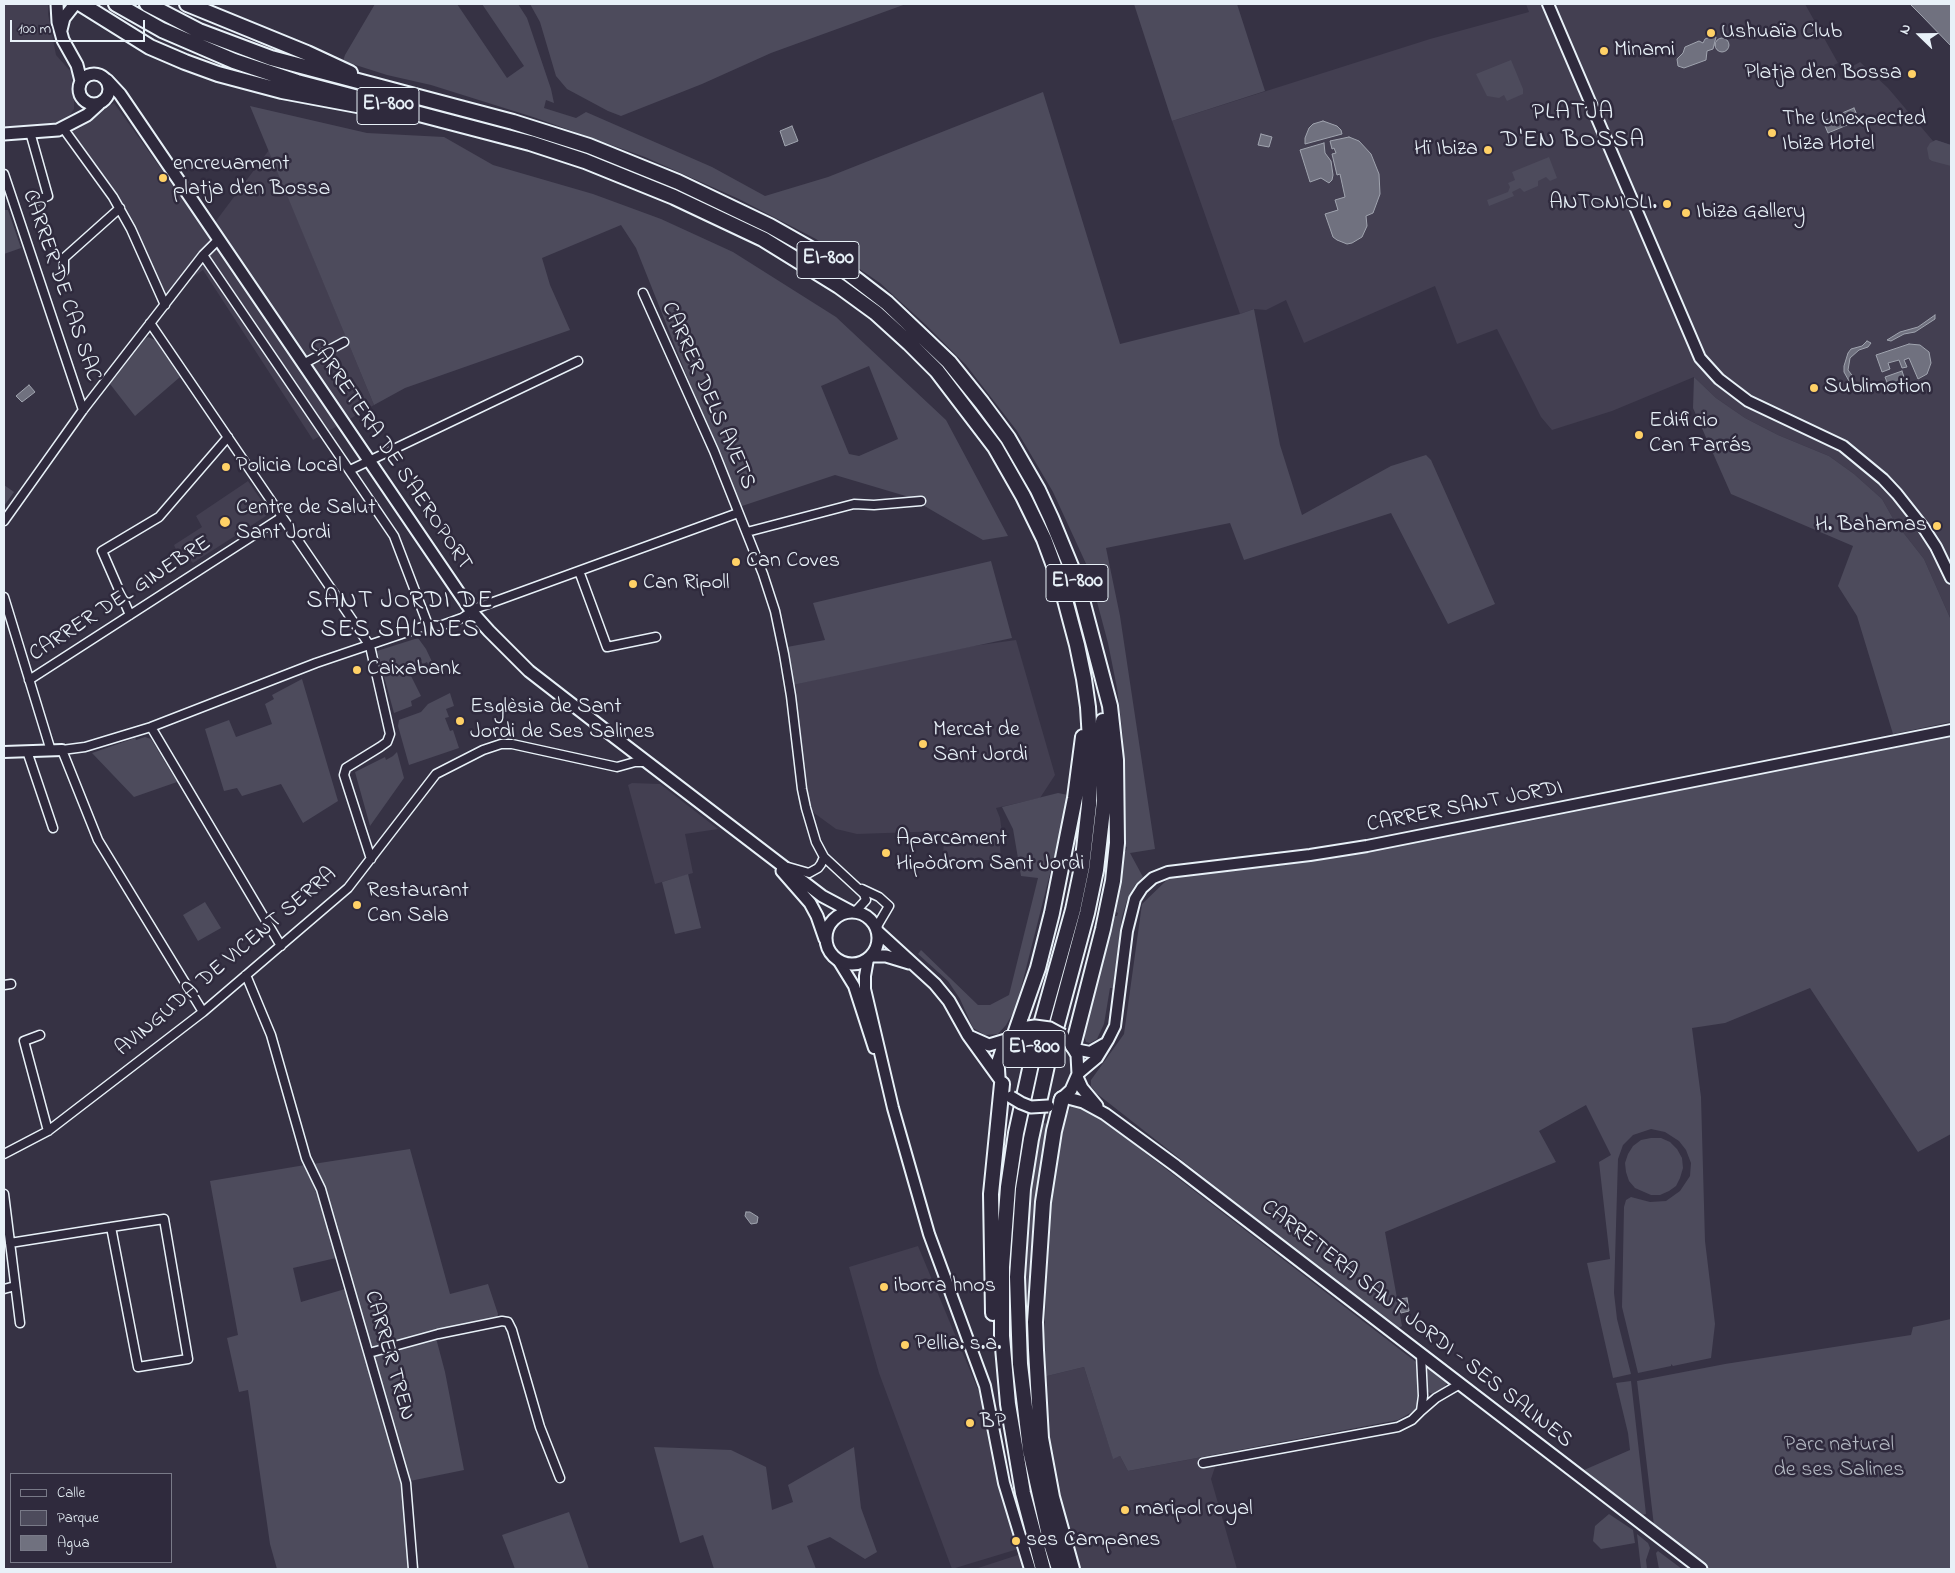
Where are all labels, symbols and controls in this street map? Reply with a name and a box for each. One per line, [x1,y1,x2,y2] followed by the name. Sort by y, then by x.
[12,10,148,42] scale bar
[1895,10,1945,60] north arrow
[18,18,51,40] text: 100 m
[1721,20,1842,46] place label: Ushuaïa Club
[1894,21,1917,38] text: N
[1705,27,1717,39] marker: Ushuaïa Club
[1614,38,1675,64] place label: Minami
[1598,45,1610,57] marker: Minami
[1744,61,1902,87] place label: Platja d'en Bossa
[1906,68,1918,80] marker: Platja d'en Bossa
[357,88,419,124] road number: EI-800
[1500,100,1646,156] district label: PLATJA D'EN BOSSA
[1782,107,1926,158] place label: The Unexpected Ibiza Hotel
[1766,127,1778,139] marker: The Unexpected Ibiza Hotel
[1414,137,1478,163] place label: Hï Ibiza
[1482,144,1494,156] marker: Hï Ibiza
[173,152,330,204] place label: encreuament platja d'en Bossa
[157,172,169,184] marker: encreuament platja d'en Bossa
[15,187,105,385] street label: CARRER DE CAS SAC
[1549,191,1657,217] place label: ANTONIOLI.
[1661,198,1673,210] marker: ANTONIOLI.
[1696,200,1805,226] place label: Ibiza Gallery
[1680,207,1692,219] marker: Ibiza Gallery
[797,242,859,278] road number: EI-800
[654,298,760,494] street label: CARRER DELS AVETS
[301,334,477,576] street label: CARRETERA DE S'AEROPORT
[1824,375,1931,401] place label: Sublimotion
[1808,382,1820,394] marker: Sublimotion
[1649,409,1751,461] place label: Edificio Can Farrás
[1633,429,1645,441] marker: Edificio Can Farrás
[236,454,342,480] place label: Policia Local
[220,461,232,473] marker: Policia Local
[236,496,376,548] place label: Centre de Salut Sant Jordi
[1815,513,1927,539] place label: H. Bahamas
[218,515,232,529] marker: Centre de Salut Sant Jordi
[1931,520,1943,532] marker: H. Bahamas
[25,531,217,669] street label: CARRER DEL GINEBRE
[746,549,840,575] place label: Can Coves
[730,556,742,568] marker: Can Coves
[1046,564,1108,602] road number: EI-800
[643,571,730,597] place label: Can Ripoll
[627,578,639,590] marker: Can Ripoll
[305,588,495,647] district label: SANT JORDI DE SES SALINES
[367,657,461,683] place label: Caixabank
[351,664,363,676] marker: Caixabank
[470,695,655,746] place label: Esglèsia de Sant Jordi de Ses Salines
[454,715,466,727] marker: Esglèsia de Sant Jordi de Ses Salines
[933,718,1028,769] place label: Mercat de Sant Jordi
[917,738,929,750] marker: Mercat de Sant Jordi
[1365,776,1565,840] street label: CARRER SANT JORDI
[896,827,1084,878] place label: Aparcament Hipòdrom Sant Jordi
[880,847,892,859] marker: Aparcament Hipòdrom Sant Jordi
[111,863,343,1063] street label: AVINGUDA DE VICENT SERRA
[367,879,469,930] place label: Restaurant Can Sala
[351,899,363,911] marker: Restaurant Can Sala
[1003,1030,1065,1068] road number: EI-800
[1255,1195,1577,1455] street label: CARRETERA SANT JORDI - SES SALINES
[894,1274,996,1300] place label: iborra hnos
[878,1281,890,1293] marker: iborra hnos
[357,1288,419,1424] street label: CARRER TREN
[915,1332,1002,1358] place label: Pellia. s.a.
[899,1339,911,1351] marker: Pellia. s.a.
[980,1410,1006,1436] place label: BP
[964,1417,976,1429] marker: BP
[1773,1433,1905,1484] park label: Parc natural de ses Salines
[10,1473,172,1563] legend
[57,1482,85,1504] text: Calle
[1135,1497,1253,1523] place label: maripol royal
[1119,1504,1131,1516] marker: maripol royal
[57,1507,99,1529] text: Parque
[1026,1528,1161,1554] place label: ses Campanes
[57,1532,90,1554] text: Agua
[1010,1535,1022,1547] marker: ses Campanes

